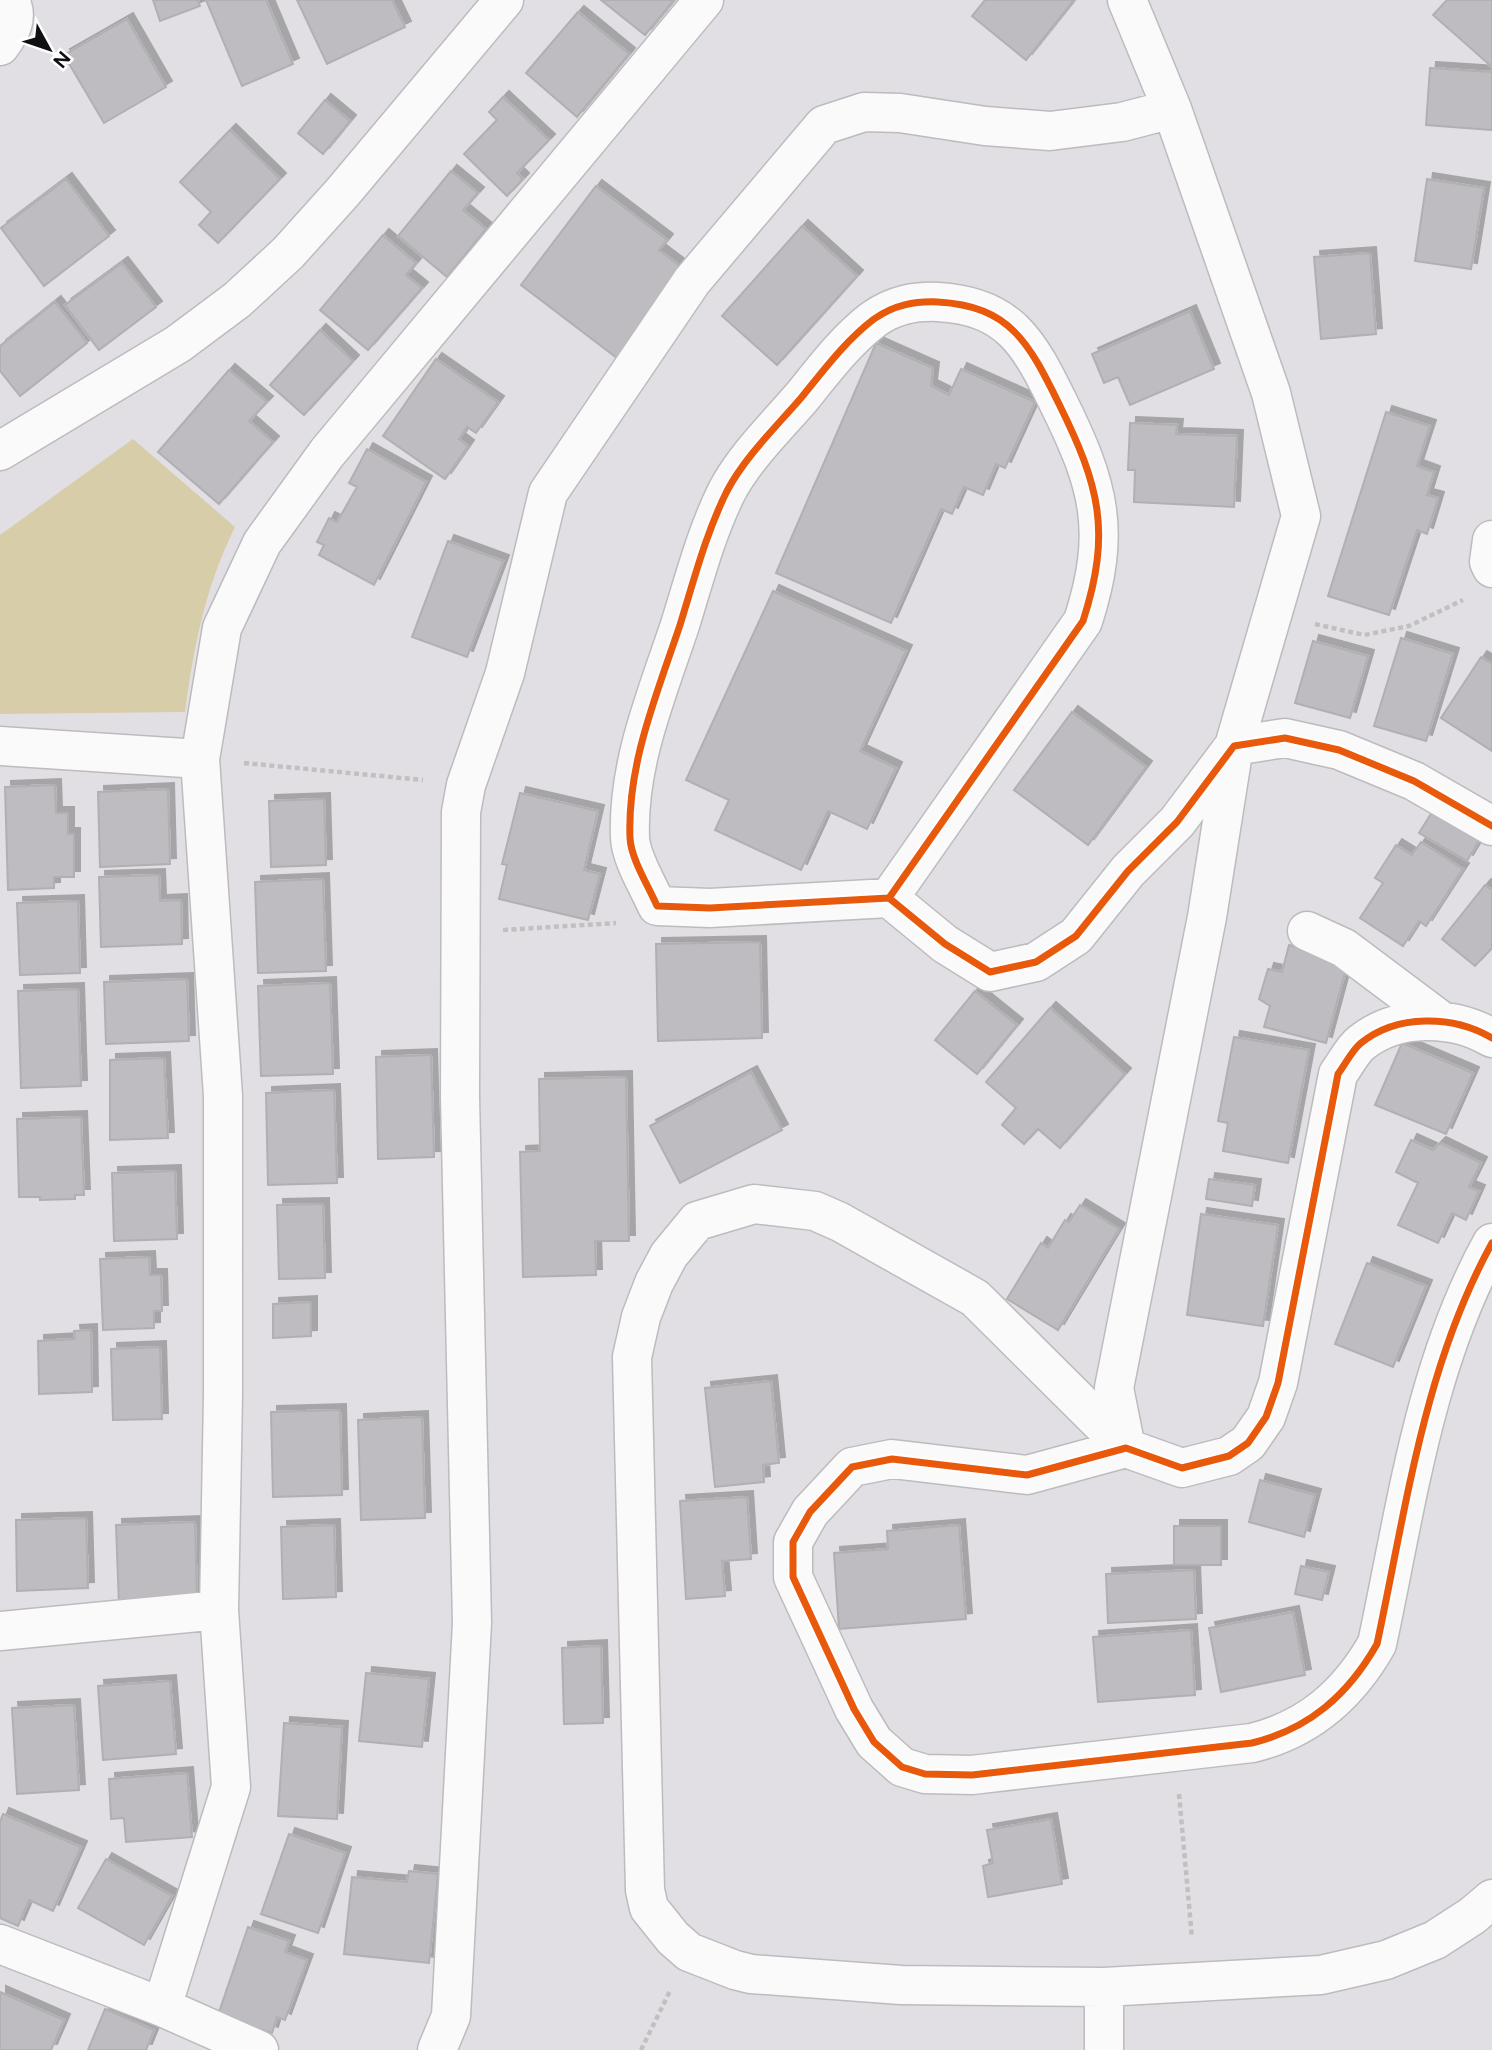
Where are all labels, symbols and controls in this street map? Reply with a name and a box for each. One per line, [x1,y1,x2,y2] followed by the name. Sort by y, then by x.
[14,14,84,84] north arrow
[48,47,75,73] text: N

